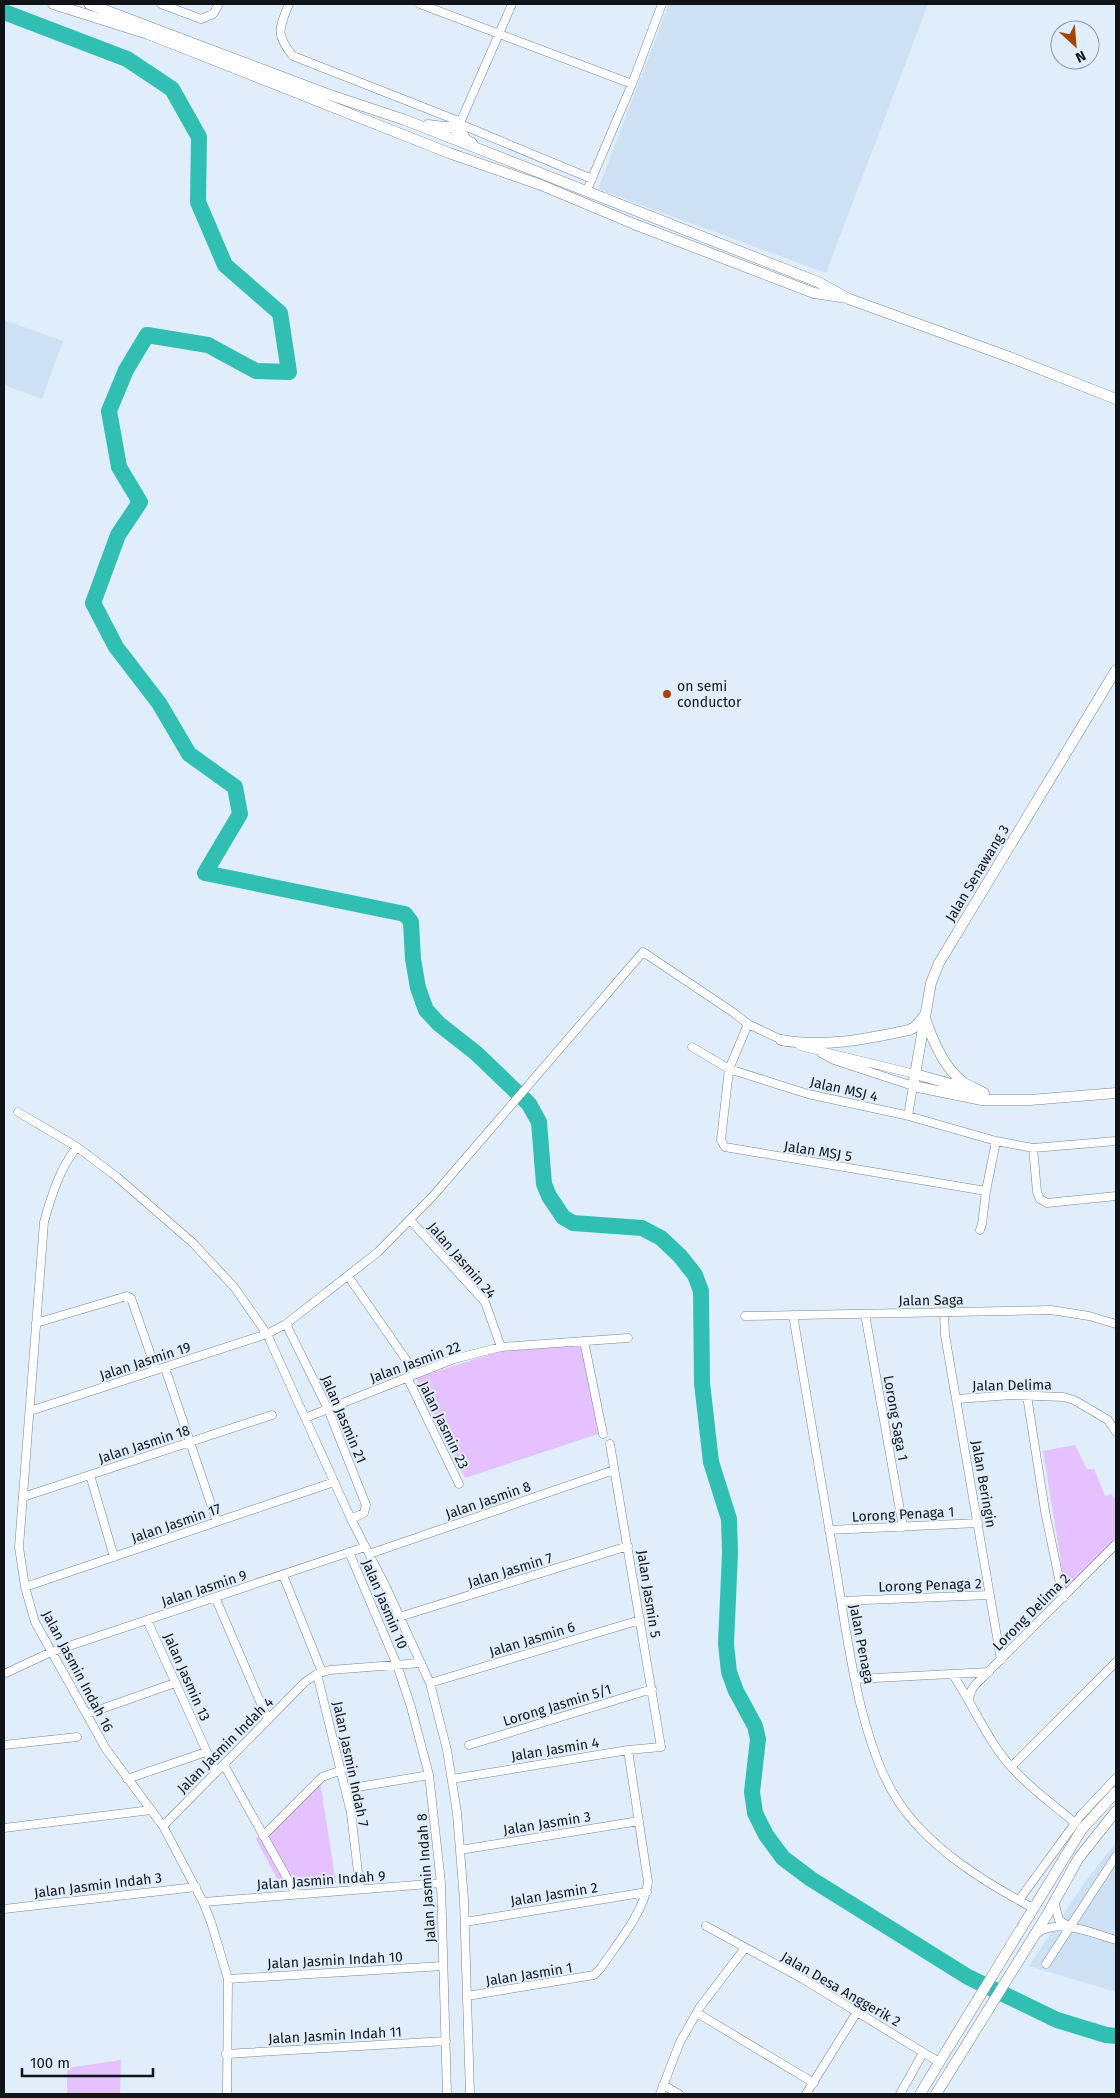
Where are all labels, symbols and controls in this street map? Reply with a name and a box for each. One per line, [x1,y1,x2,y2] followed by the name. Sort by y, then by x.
[1050,20,1100,70] north arrow
[1073,47,1088,66] text: N
[677,678,742,711] place label: on semi conductor
[661,688,673,700] marker: on semi conductor
[942,822,1013,925] street label: Jalan Senawang 3
[808,1073,880,1106] street label: Jalan MSJ 4
[783,1138,853,1165] street label: Jalan MSJ 5
[424,1219,500,1302] street label: Jalan Jasmin 24
[898,1291,964,1310] street label: Jalan Saga
[367,1338,463,1387] street label: Jalan Jasmin 22
[97,1339,193,1384] street label: Jalan Jasmin 19
[317,1373,370,1466] street label: Jalan Jasmin 21
[880,1374,911,1462] street label: Lorong Saga 1
[972,1376,1052,1395] street label: Jalan Delima
[415,1379,472,1472] street label: Jalan Jasmin 23
[96,1422,192,1467] street label: Jalan Jasmin 18
[967,1439,1000,1529] street label: Jalan Beringin
[443,1478,533,1523] street label: Jalan Jasmin 8
[129,1500,223,1547] street label: Jalan Jasmin 17
[851,1503,955,1526] street label: Lorong Penaga 1
[633,1549,664,1639] street label: Jalan Jasmin 5
[466,1550,555,1591] street label: Jalan Jasmin 7
[358,1557,411,1652] street label: Jalan Jasmin 10
[159,1567,249,1610] street label: Jalan Jasmin 9
[989,1570,1074,1654] street label: Lorong Delima 2
[878,1575,982,1596] street label: Lorong Penaga 2
[845,1603,878,1685] street label: Jalan Penaga
[38,1608,117,1735] street label: Jalan Jasmin Indah 16
[487,1618,577,1661] street label: Jalan Jasmin 6
[160,1631,214,1724] street label: Jalan Jasmin 13
[501,1681,613,1730] street label: Lorong Jasmin 5/1
[174,1693,277,1797] street label: Jalan Jasmin Indah 4
[329,1700,372,1828] street label: Jalan Jasmin Indah 7
[510,1734,601,1765] street label: Jalan Jasmin 4
[502,1808,592,1839] street label: Jalan Jasmin 3
[413,1813,439,1943] street label: Jalan Jasmin Indah 8
[256,1868,386,1893] street label: Jalan Jasmin Indah 9
[33,1869,163,1902] street label: Jalan Jasmin Indah 3
[509,1879,599,1910] street label: Jalan Jasmin 2
[267,1948,403,1973] street label: Jalan Jasmin Indah 10
[778,1948,904,2031] street label: Jalan Desa Anggerik 2
[485,1959,574,1990] street label: Jalan Jasmin 1
[268,2024,402,2047] street label: Jalan Jasmin Indah 11
[22,2046,154,2078] scale bar
[30,2054,70,2072] text: 100 m

